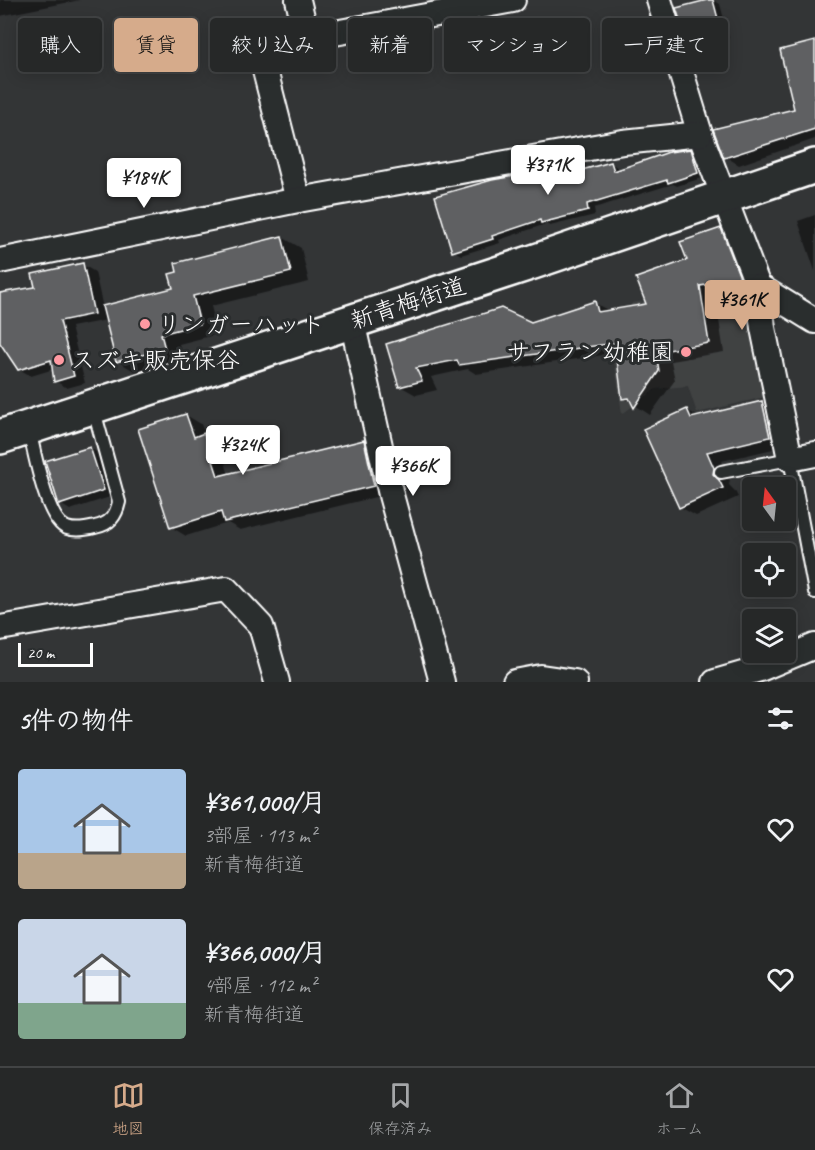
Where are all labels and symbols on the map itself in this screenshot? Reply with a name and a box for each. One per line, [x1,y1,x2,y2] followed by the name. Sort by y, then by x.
[506,145,590,196] pin: ¥371K
[102,158,186,209] pin: ¥184K
[346,270,470,336] street label: 新青梅街道
[700,280,784,331] pin: ¥361K
[157,309,325,339] place label: リンガーハット
[138,317,152,331] marker: リンガーハット
[506,337,674,367] place label: サフラン幼稚園
[71,345,240,375] place label: スズキ販売保谷
[679,345,693,359] marker: サフラン幼稚園
[52,353,66,367] marker: スズキ販売保谷
[201,425,285,476] pin: ¥324K
[371,446,455,497] pin: ¥366K
[742,477,796,531] north arrow
[18,640,93,668] scale bar

